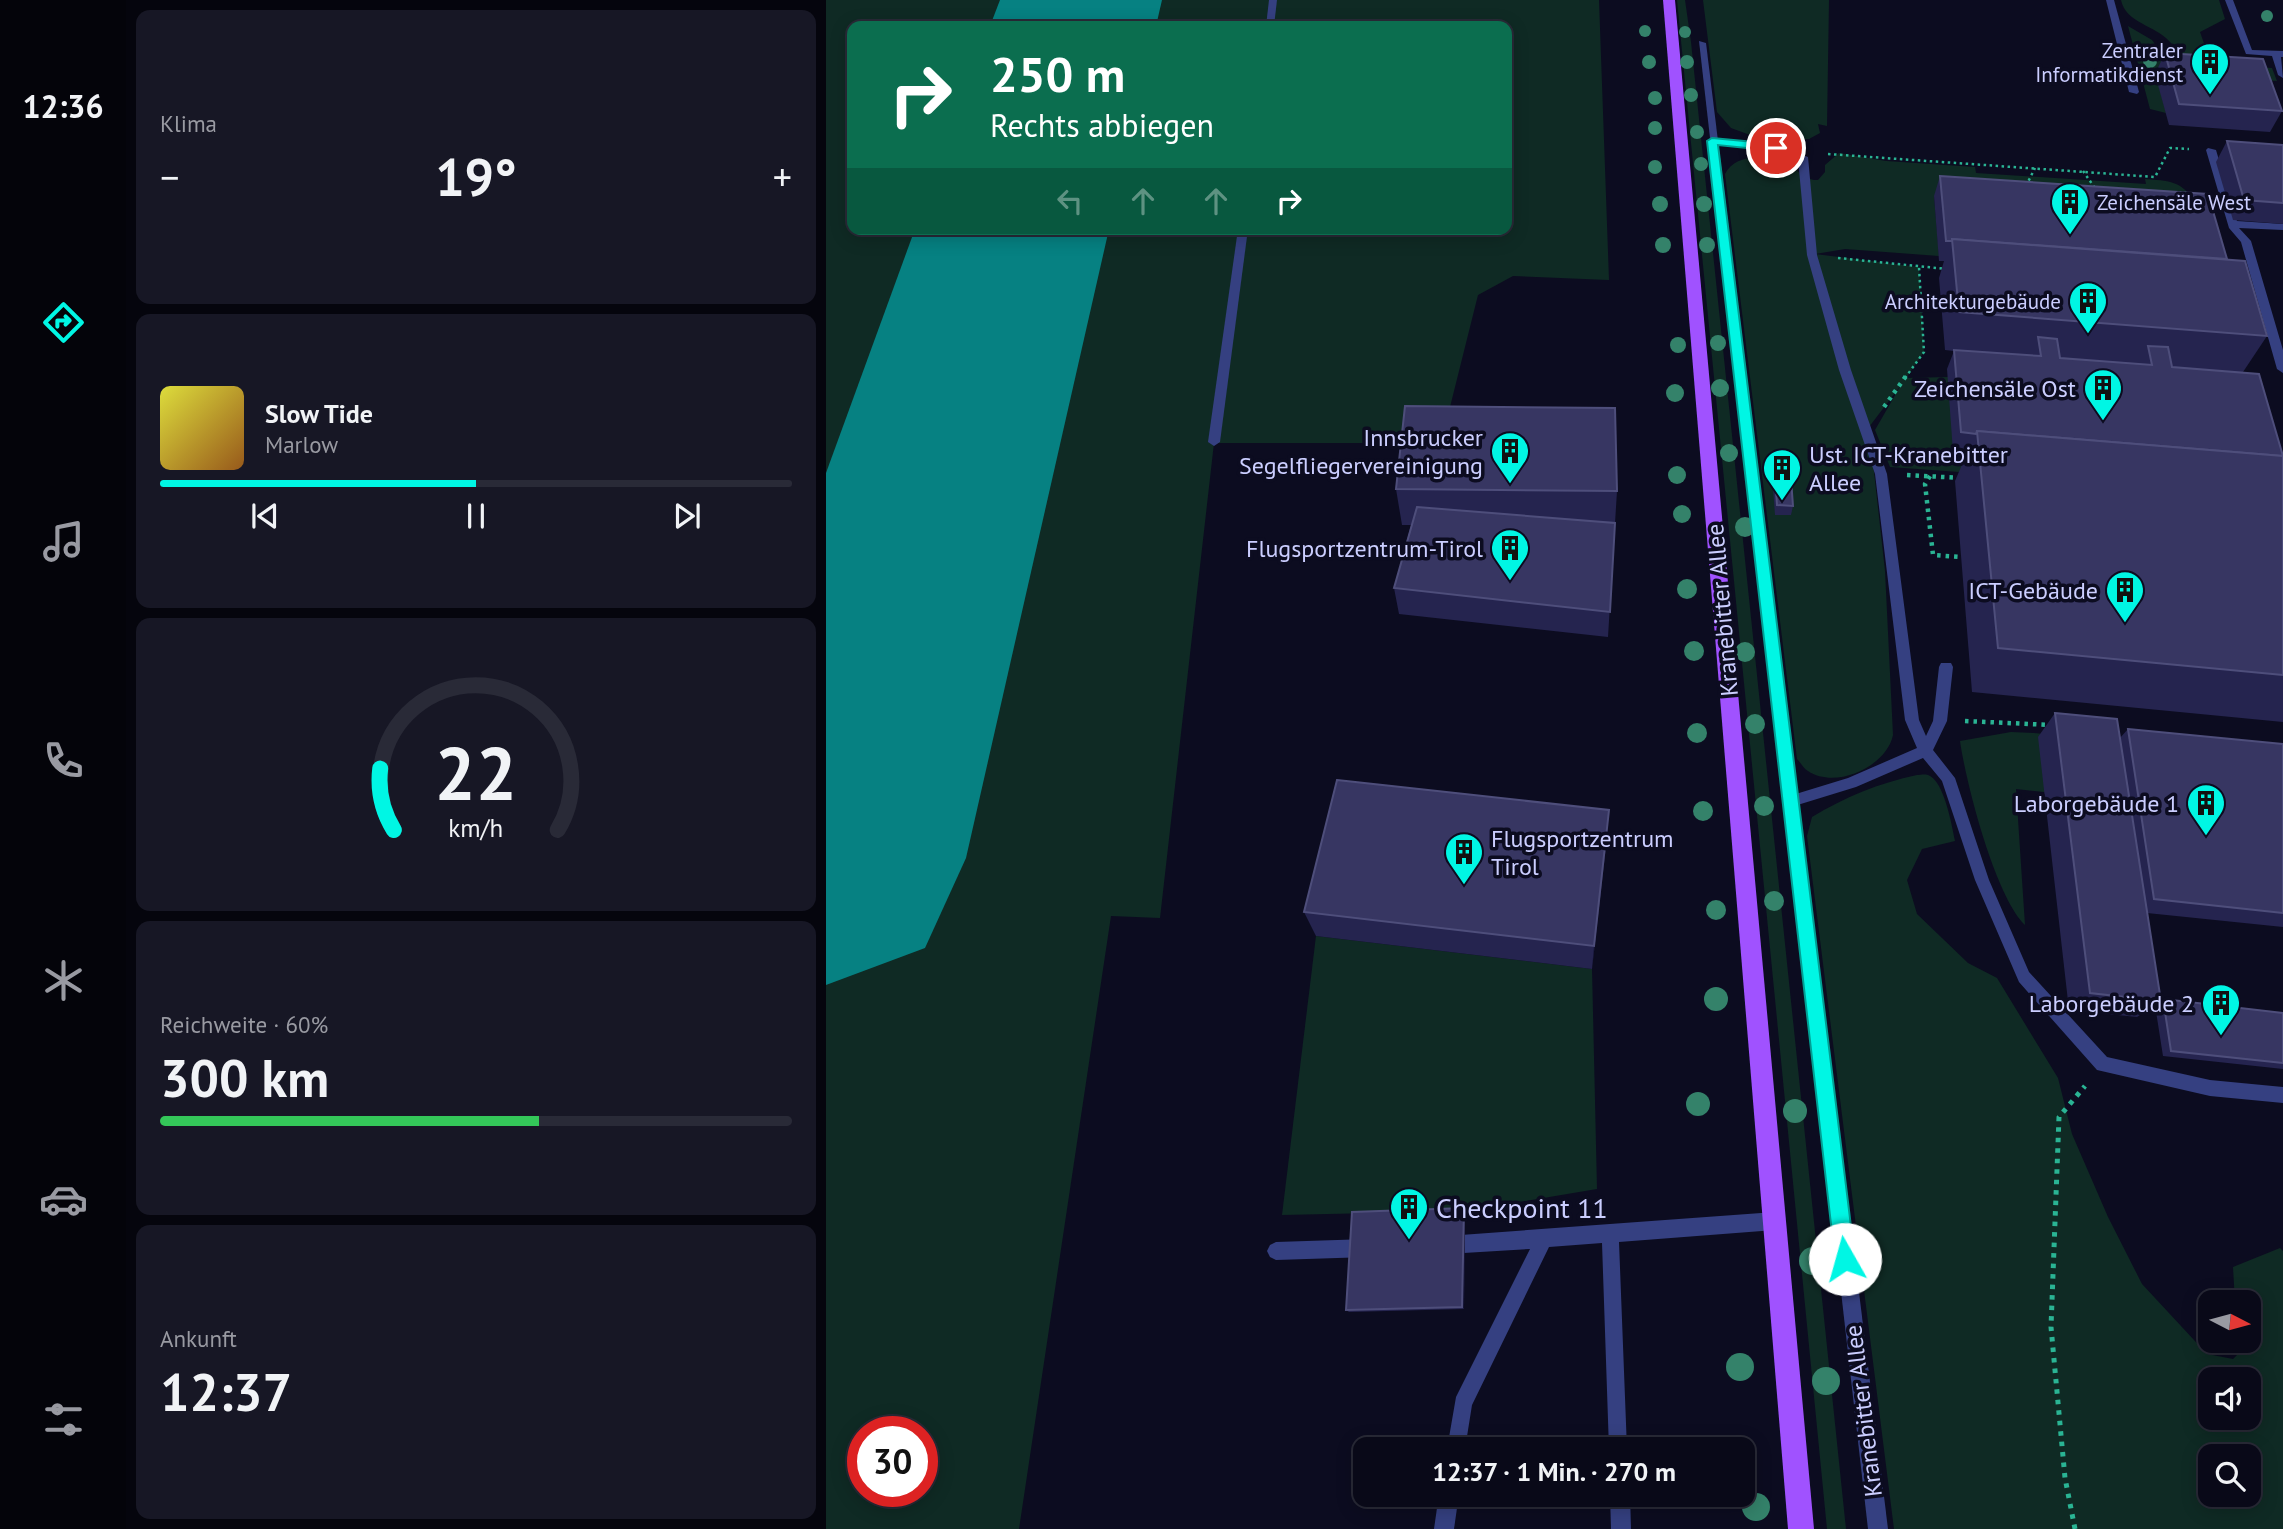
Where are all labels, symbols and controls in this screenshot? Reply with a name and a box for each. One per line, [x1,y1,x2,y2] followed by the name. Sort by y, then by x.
[2035,37,2183,88] place label: Zentraler Informatikdienst
[2189,41,2231,96] building icon: Zentraler Informatikdienst
[990,42,1125,106] text: 250 m
[875,49,966,140] icon: right
[22,85,104,127] text: 12:36
[990,104,1214,146] text: Rechts abbiegen
[160,109,217,138] text: Klima
[1746,118,1806,178] pin
[1757,129,1795,167] icon: arrive
[435,143,517,210] text: 19°
[160,152,179,201] text: −
[773,152,792,201] text: +
[2049,181,2091,236] building icon: Zeichensäle West
[1051,182,1089,220] icon: left
[1124,182,1162,220] icon: ahead
[1197,182,1235,220] icon: ahead
[1270,182,1308,220] icon: right
[2097,189,2251,216] place label: Zeichensäle West
[2067,280,2109,335] building icon: Architekturgebäude
[1885,288,2061,315] place label: Architekturgebäude
[39,298,88,347] icon: directions
[2082,367,2124,422] building icon: Zeichensäle Ost
[1914,373,2076,404] place label: Zeichensäle Ost
[265,397,373,430] text: Slow Tide
[1239,422,1483,481] place label: Innsbrucker Segelfliegervereinigung
[265,430,338,459] text: Marlow
[1489,430,1531,485] building icon: Innsbrucker Segelfliegervereinigung
[1809,439,2008,498] place label: Ust. ICT-Kranebitter Allee
[1761,447,1803,502] building icon: Ust. ICT-Kranebitter Allee
[246,497,284,535] icon: previous
[457,497,495,535] icon: pause
[668,497,706,535] icon: next
[39,517,88,566] icon: music
[1699,523,1745,697] street label: Kranebitter Allee
[1489,527,1531,582] building icon: Flugsportzentrum-Tirol
[1246,533,1483,564] place label: Flugsportzentrum-Tirol
[2104,569,2146,624] building icon: ICT-Gebäude
[1968,575,2098,606] place label: ICT-Gebäude
[435,727,517,821] text: 22
[39,736,88,785] icon: phone
[2185,782,2227,837] building icon: Laborgebäude 1
[2014,788,2179,819] place label: Laborgebäude 1
[449,812,503,844] text: km/h
[1491,823,1674,882] place label: Flugsportzentrum Tirol
[1443,831,1485,886] building icon: Flugsportzentrum Tirol
[39,956,88,1005] icon: climate
[2200,982,2242,1037] building icon: Laborgebäude 2
[2029,988,2194,1019] place label: Laborgebäude 2
[160,1010,328,1039] text: Reichweite · 60%
[160,1044,329,1111] text: 300 km
[39,1175,88,1224] icon: car
[1388,1186,1430,1241] building icon: Checkpoint 11
[1436,1189,1608,1226] place label: Checkpoint 11
[1808,1222,1882,1296] position arrow
[2198,1290,2261,1353] north arrow
[2198,1290,2261,1507] map controls
[1837,1323,1889,1499] street label: Kranebitter Allee
[160,1324,237,1353] text: Ankunft
[160,1358,292,1425] text: 12:37
[2198,1367,2261,1430] button: sound
[39,1395,88,1444] icon: filters
[847,1416,938,1507] speed limit sign: 30
[2198,1444,2261,1507] button: search
[1432,1455,1676,1488] text: 12:37 · 1 Min. · 270 m

